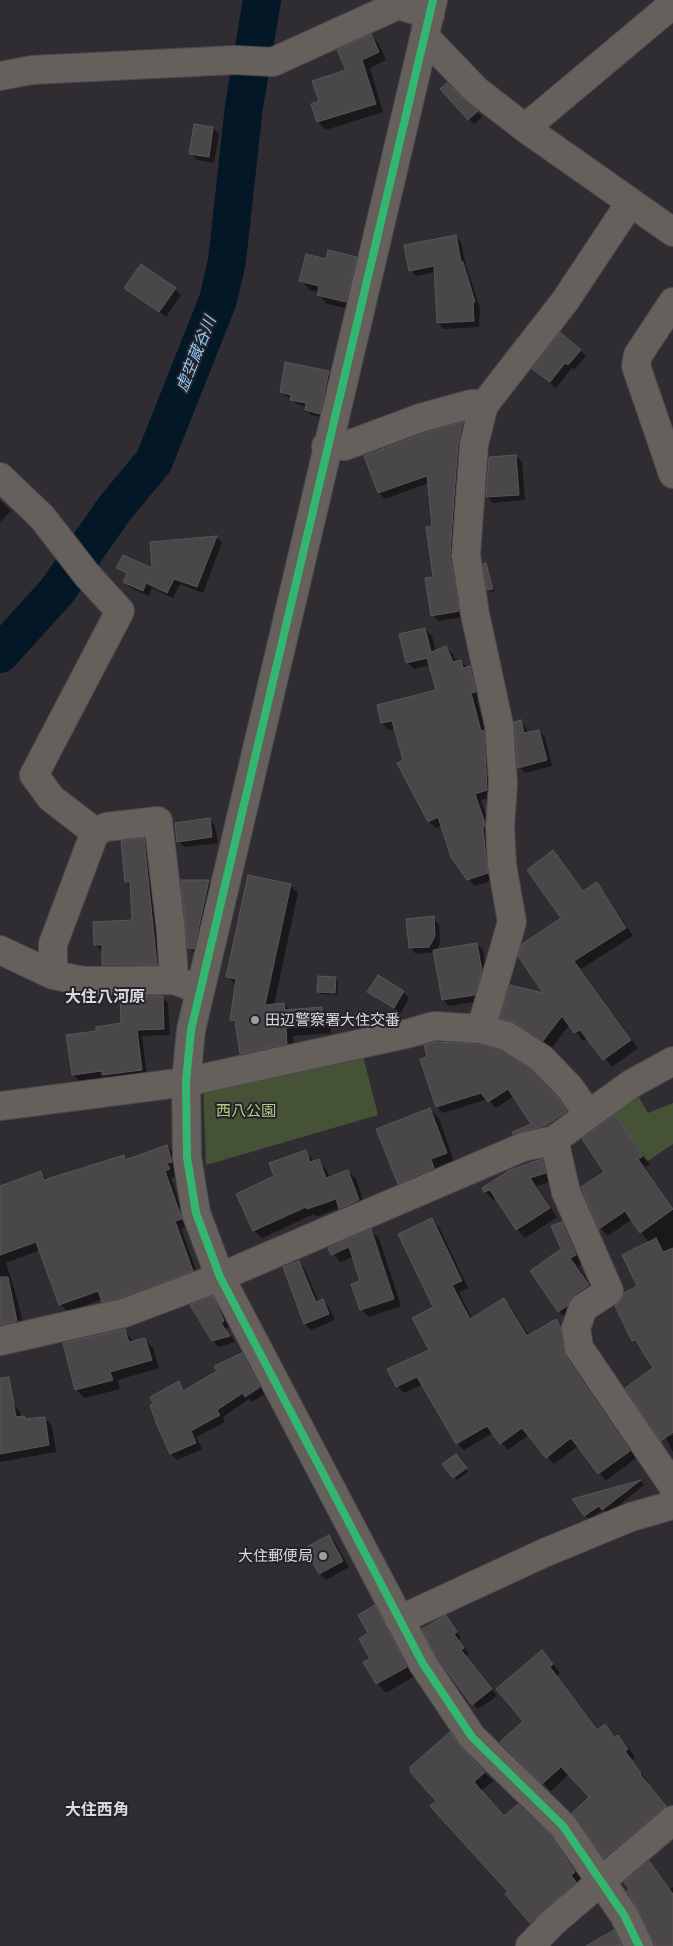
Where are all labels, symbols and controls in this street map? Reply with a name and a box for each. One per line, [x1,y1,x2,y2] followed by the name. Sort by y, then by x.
[172,313,220,395] water label: 虚空蔵谷川
[65,987,145,1007] district label: 大住八河原
[265,1011,400,1029] place label: 田辺警察署大住交番
[249,1014,261,1026] marker: 田辺警察署大住交番
[216,1102,276,1120] park label: 西八公園
[238,1547,313,1565] place label: 大住郵便局
[317,1550,329,1562] marker: 大住郵便局
[65,1800,129,1820] district label: 大住西角

